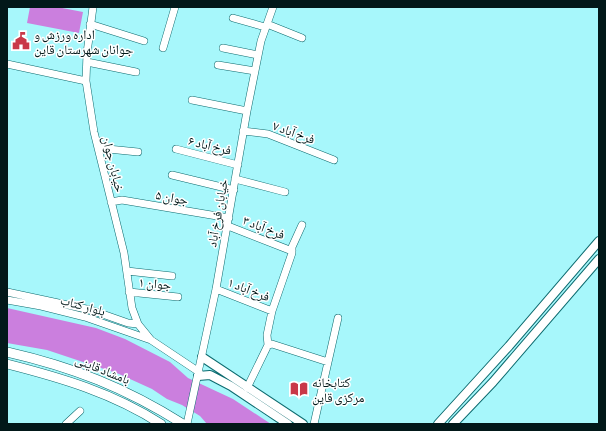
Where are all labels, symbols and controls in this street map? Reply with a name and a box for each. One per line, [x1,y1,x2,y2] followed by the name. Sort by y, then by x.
[34,27,133,58] place label: اداره ورزش و جوانان شهرستان قاین
[11,31,31,51] public building icon: اداره ورزش و جوانان شهرستان قاین
[270,118,317,149] street label: فرخ آباد ۷
[186,133,233,160] street label: فرخ آباد ۶
[98,134,128,194] street label: خیابان جوان
[204,178,233,249] street label: خیابان فرخ آباد
[154,187,189,209] street label: جوان ۵
[240,213,287,244] street label: فرخ آباد ۳
[138,275,172,293] street label: جوان ۱
[225,275,272,306] street label: فرخ آباد ۱
[58,292,107,320] street label: بلوار کتاب
[73,352,132,388] street label: بامشاد قاینی
[312,375,365,406] place label: کتابخانه مرکزی قاین
[289,379,309,399] library icon: کتابخانه مرکزی قاین

